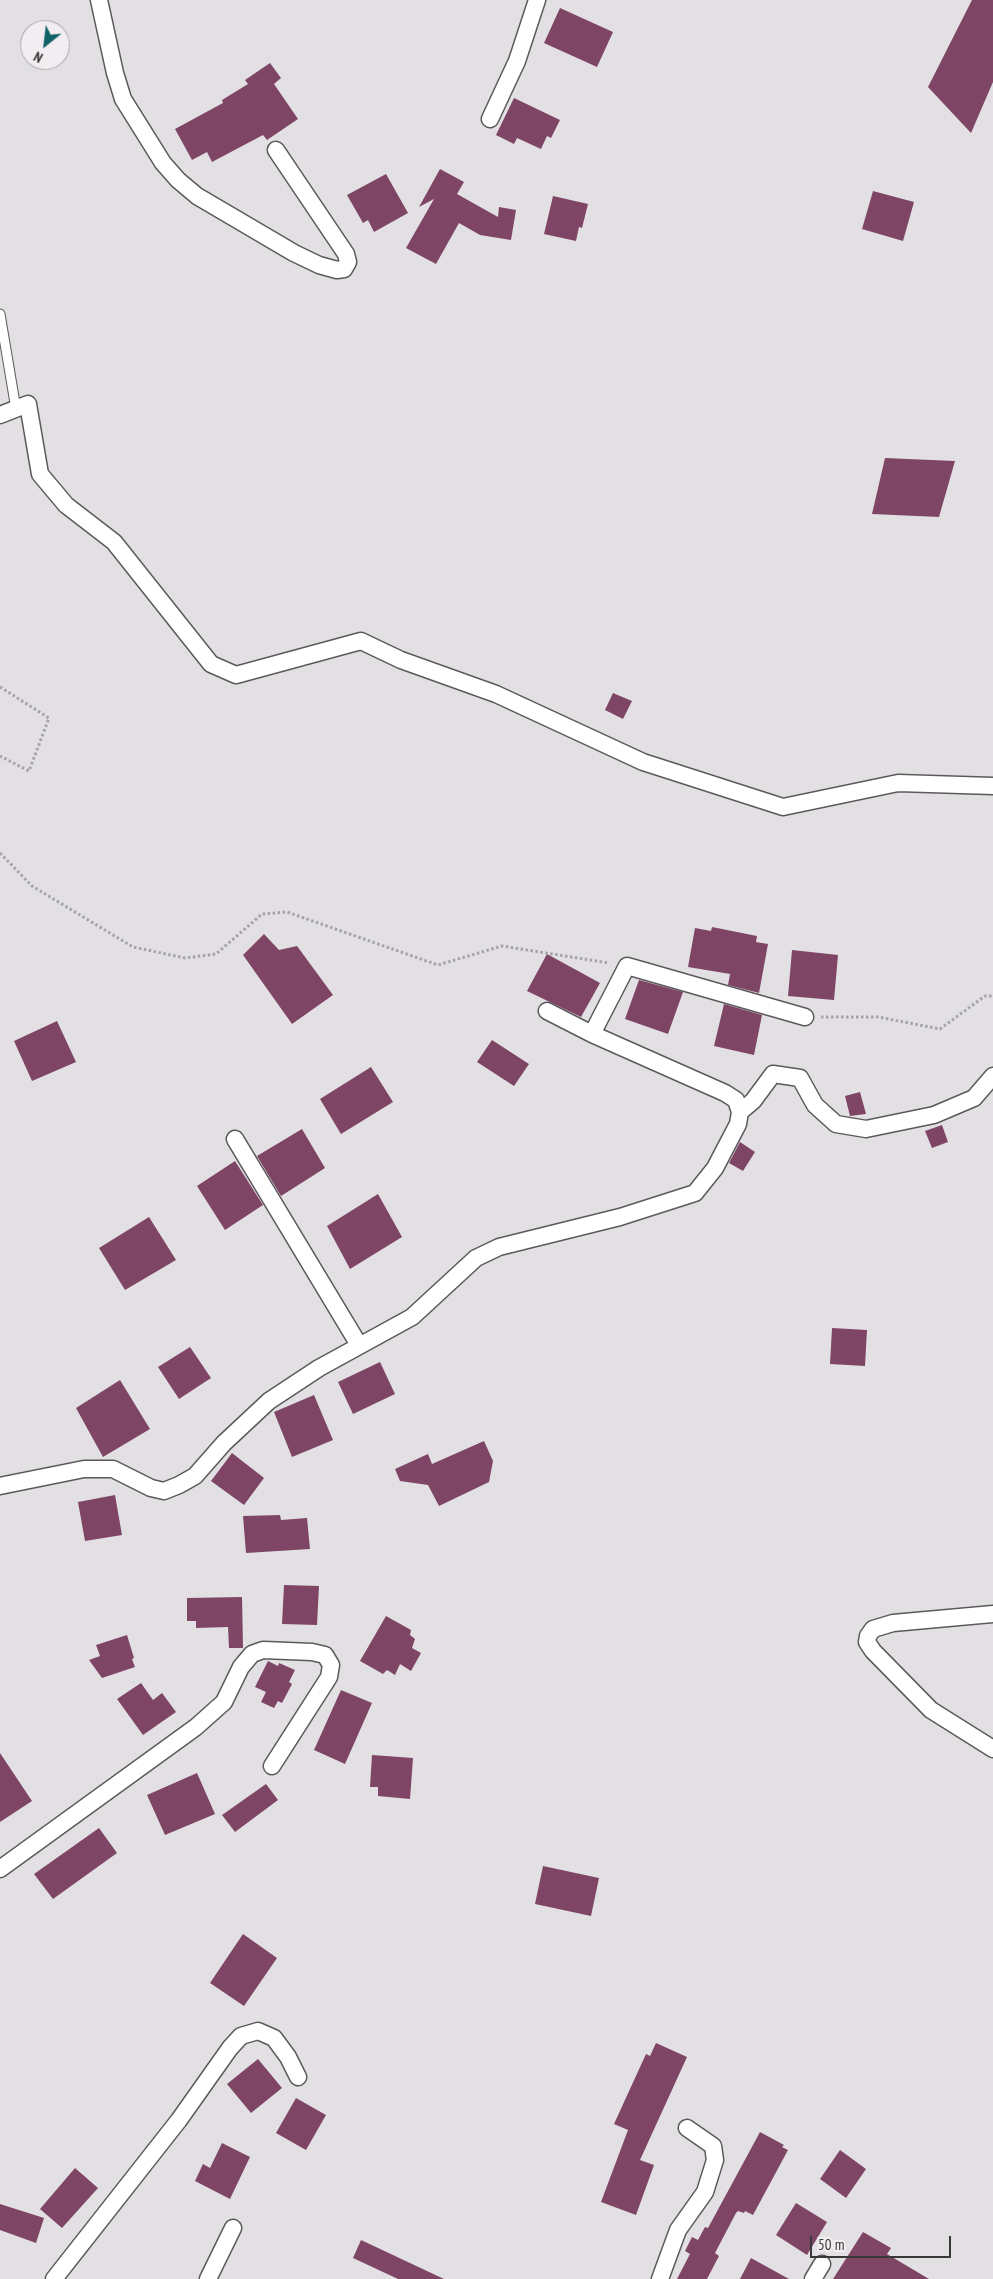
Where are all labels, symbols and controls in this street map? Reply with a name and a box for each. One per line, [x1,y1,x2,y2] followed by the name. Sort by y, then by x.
[20,20,70,70] north arrow
[31,48,46,67] text: N
[813,2226,954,2258] scale bar
[818,2235,844,2254] text: 50 m

